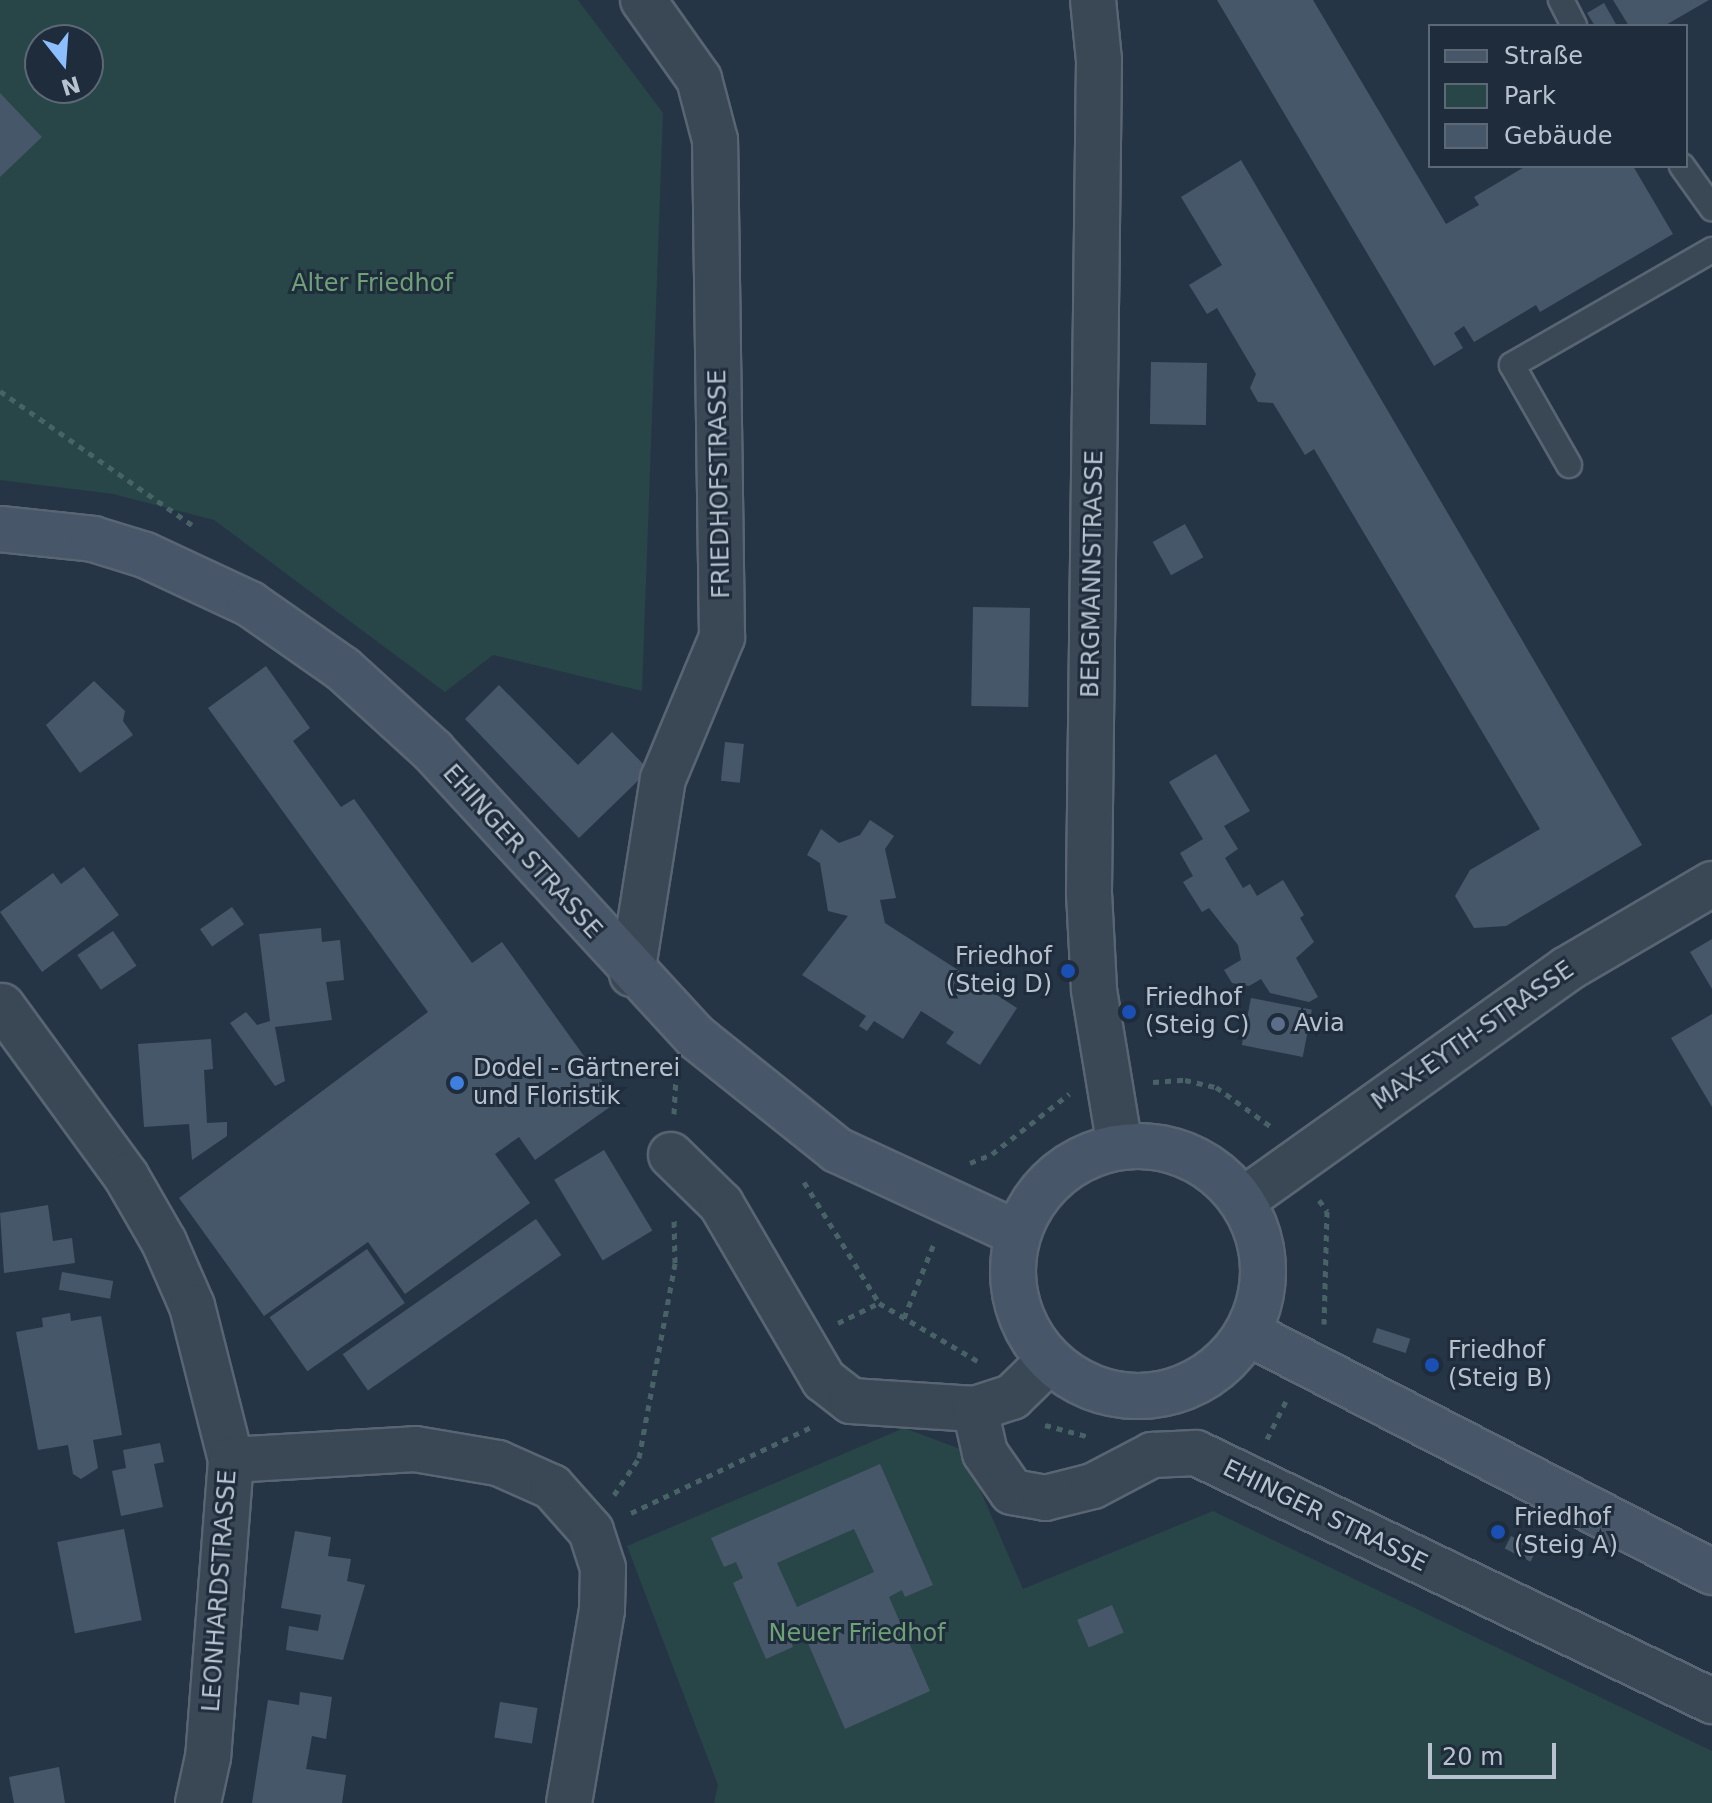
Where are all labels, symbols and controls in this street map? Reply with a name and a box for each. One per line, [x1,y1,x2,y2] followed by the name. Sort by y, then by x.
[24,24,104,104] north arrow
[1428,24,1688,168] legend
[1504,42,1583,70] text: Straße
[58,71,83,100] text: N
[1504,82,1556,110] text: Park
[1504,122,1613,150] text: Gebäude
[291,270,453,298] park label: Alter Friedhof
[704,369,736,599] street label: FRIEDHOFSTRASSE
[1076,450,1110,698] street label: BERGMANNSTRASSE
[436,759,608,945] street label: EHINGER STRASSE
[946,943,1052,999] place label: Friedhof (Steig D)
[1366,955,1580,1117] street label: MAX-EYTH-STRASSE
[1059,962,1077,980] marker: Friedhof (Steig D)
[1145,984,1249,1040] place label: Friedhof (Steig C)
[1120,1003,1138,1021] marker: Friedhof (Steig C)
[1294,1010,1345,1038] place label: Avia
[1269,1015,1287,1033] marker: Avia
[473,1055,680,1111] place label: Dodel - Gärtnerei und Floristik
[448,1074,466,1092] marker: Dodel - Gärtnerei und Floristik
[1448,1337,1552,1393] place label: Friedhof (Steig B)
[1423,1356,1441,1374] marker: Friedhof (Steig B)
[1218,1454,1432,1578] street label: EHINGER STRASSE
[197,1469,243,1713] street label: LEONHARDSTRASSE
[1514,1504,1618,1560] place label: Friedhof (Steig A)
[1489,1523,1507,1541] marker: Friedhof (Steig A)
[768,1620,946,1648] park label: Neuer Friedhof
[1432,1727,1560,1777] scale bar
[1442,1743,1504,1771] text: 20 m

